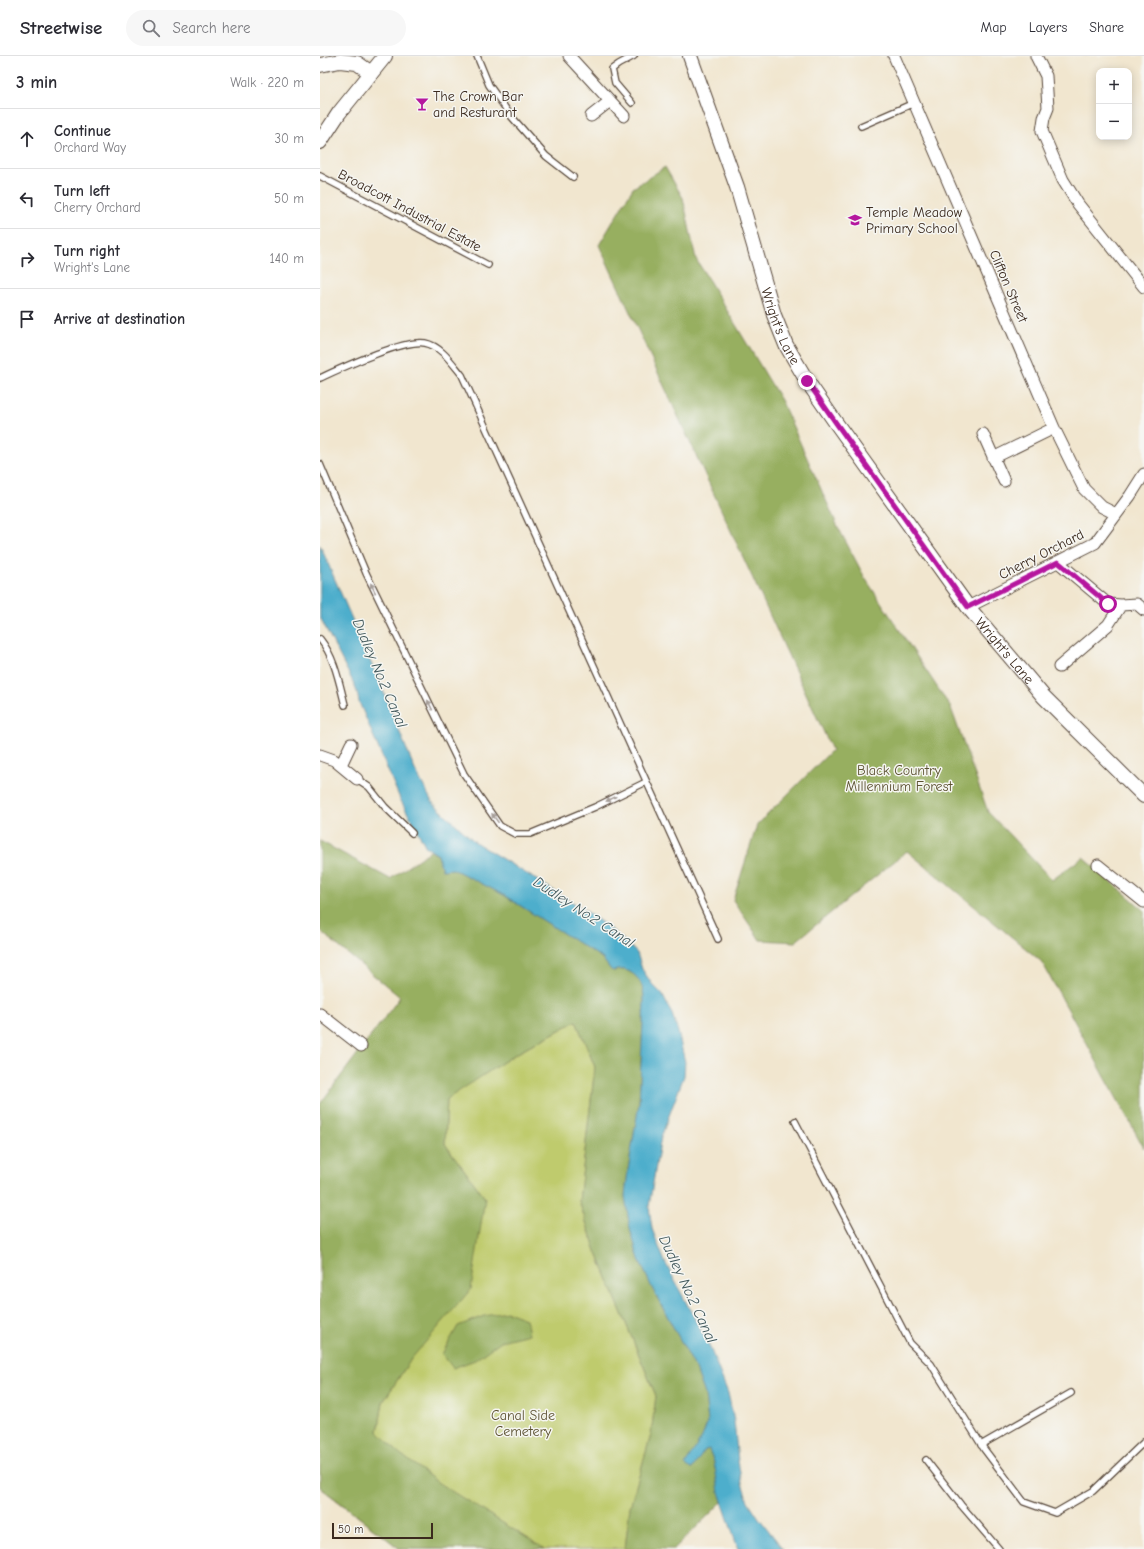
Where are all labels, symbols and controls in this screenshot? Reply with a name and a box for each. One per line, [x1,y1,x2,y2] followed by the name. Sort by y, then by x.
[126,10,406,46] search box
[20,17,102,39] text: Streetwise
[140,17,162,39] icon: search
[172,19,250,37] text: Search here
[980,19,1007,36] text: Map
[1029,19,1067,36] text: Layers
[1089,19,1124,36] text: Share
[1096,68,1132,140] map controls
[1096,68,1132,104] button: +
[16,73,57,92] text: 3 min
[230,75,304,90] text: Walk · 220 m
[433,88,523,121] place label: The Crown Bar and Resturant
[414,96,430,112] bar icon: The Crown Bar and Resturant
[1096,104,1132,140] button: −
[54,122,111,140] text: Continue
[16,128,38,150] icon: ahead
[274,131,304,146] text: 30 m
[54,140,126,155] text: Orchard Way
[335,165,484,255] street label: Broadcott Industrial Estate
[54,182,110,200] text: Turn left
[16,188,38,210] icon: left
[274,191,304,206] text: 50 m
[54,200,141,215] text: Cherry Orchard
[866,204,963,237] place label: Temple Meadow Primary School
[847,212,863,228] school or university icon: Temple Meadow Primary School
[54,242,120,260] text: Turn right
[986,247,1032,326] street label: Clifton Street
[16,248,38,270] icon: right
[270,251,304,266] text: 140 m
[54,260,130,275] text: Wright's Lane
[757,286,804,368] street label: Wright's Lane
[16,308,38,330] icon: arrive
[54,310,185,328] text: Arrive at destination
[798,372,816,390] route end
[996,526,1087,583] street label: Cherry Orchard
[370,582,376,594] one-way arrow
[1099,595,1117,613] route start
[972,614,1037,688] street label: Wright's Lane
[349,616,411,731] water label: Dudley No.2 Canal
[427,699,433,711] one-way arrow
[846,762,953,795] park label: Black Country Millennium Forest
[605,796,617,802] one-way arrow
[490,812,499,823] one-way arrow
[530,873,639,952] water label: Dudley No.2 Canal
[655,1232,721,1346] water label: Dudley No.2 Canal
[491,1407,555,1440] park label: Canal Side Cemetery
[332,1521,433,1540] scale bar
[338,1523,363,1536] text: 50 m

